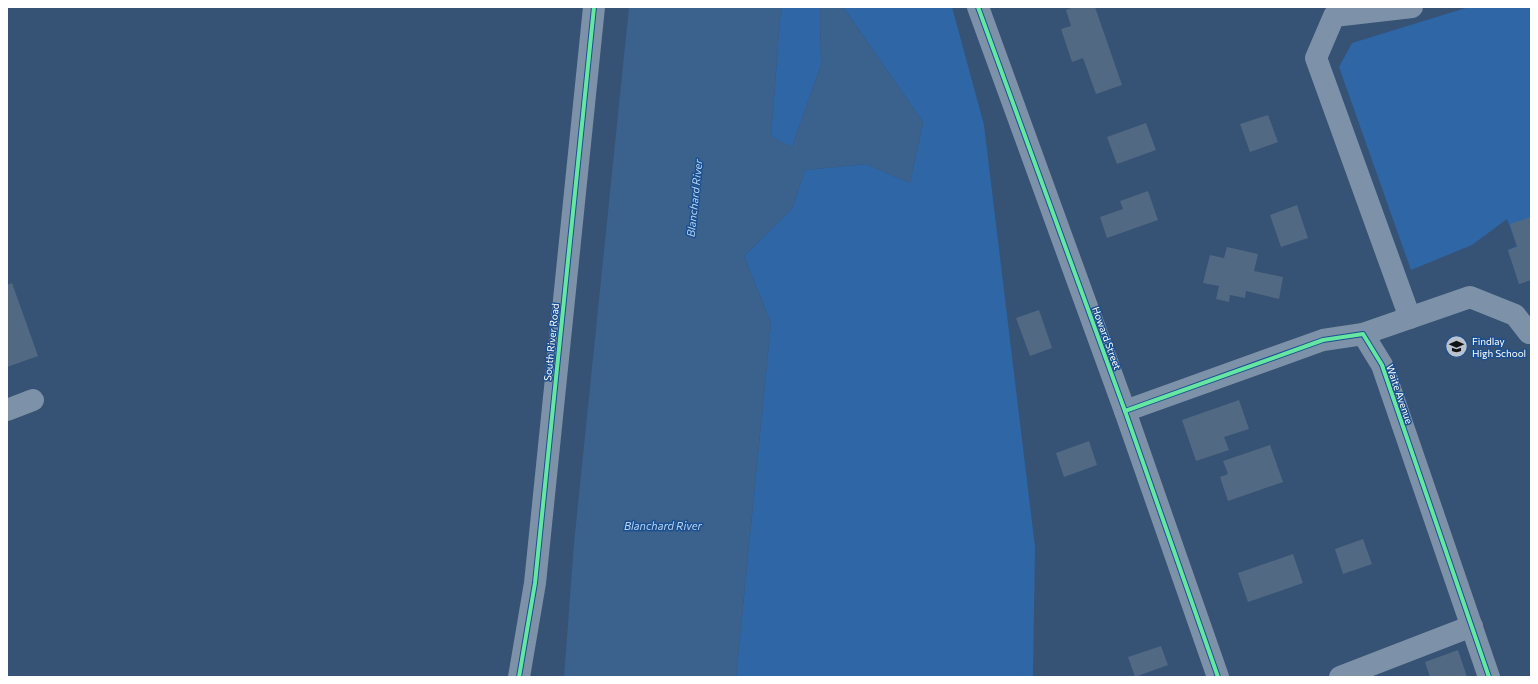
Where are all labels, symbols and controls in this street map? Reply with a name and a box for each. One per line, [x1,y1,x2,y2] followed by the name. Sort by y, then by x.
[683,158,705,237] water label: Blanchard River
[541,302,561,381] street label: South River Road
[1090,305,1124,371] street label: Howard Street
[1443,334,1469,360] school or university icon: Findlay High School
[1472,335,1526,359] place label: Findlay High School
[1384,363,1416,425] street label: Waite Avenue
[624,519,703,532] water label: Blanchard River

